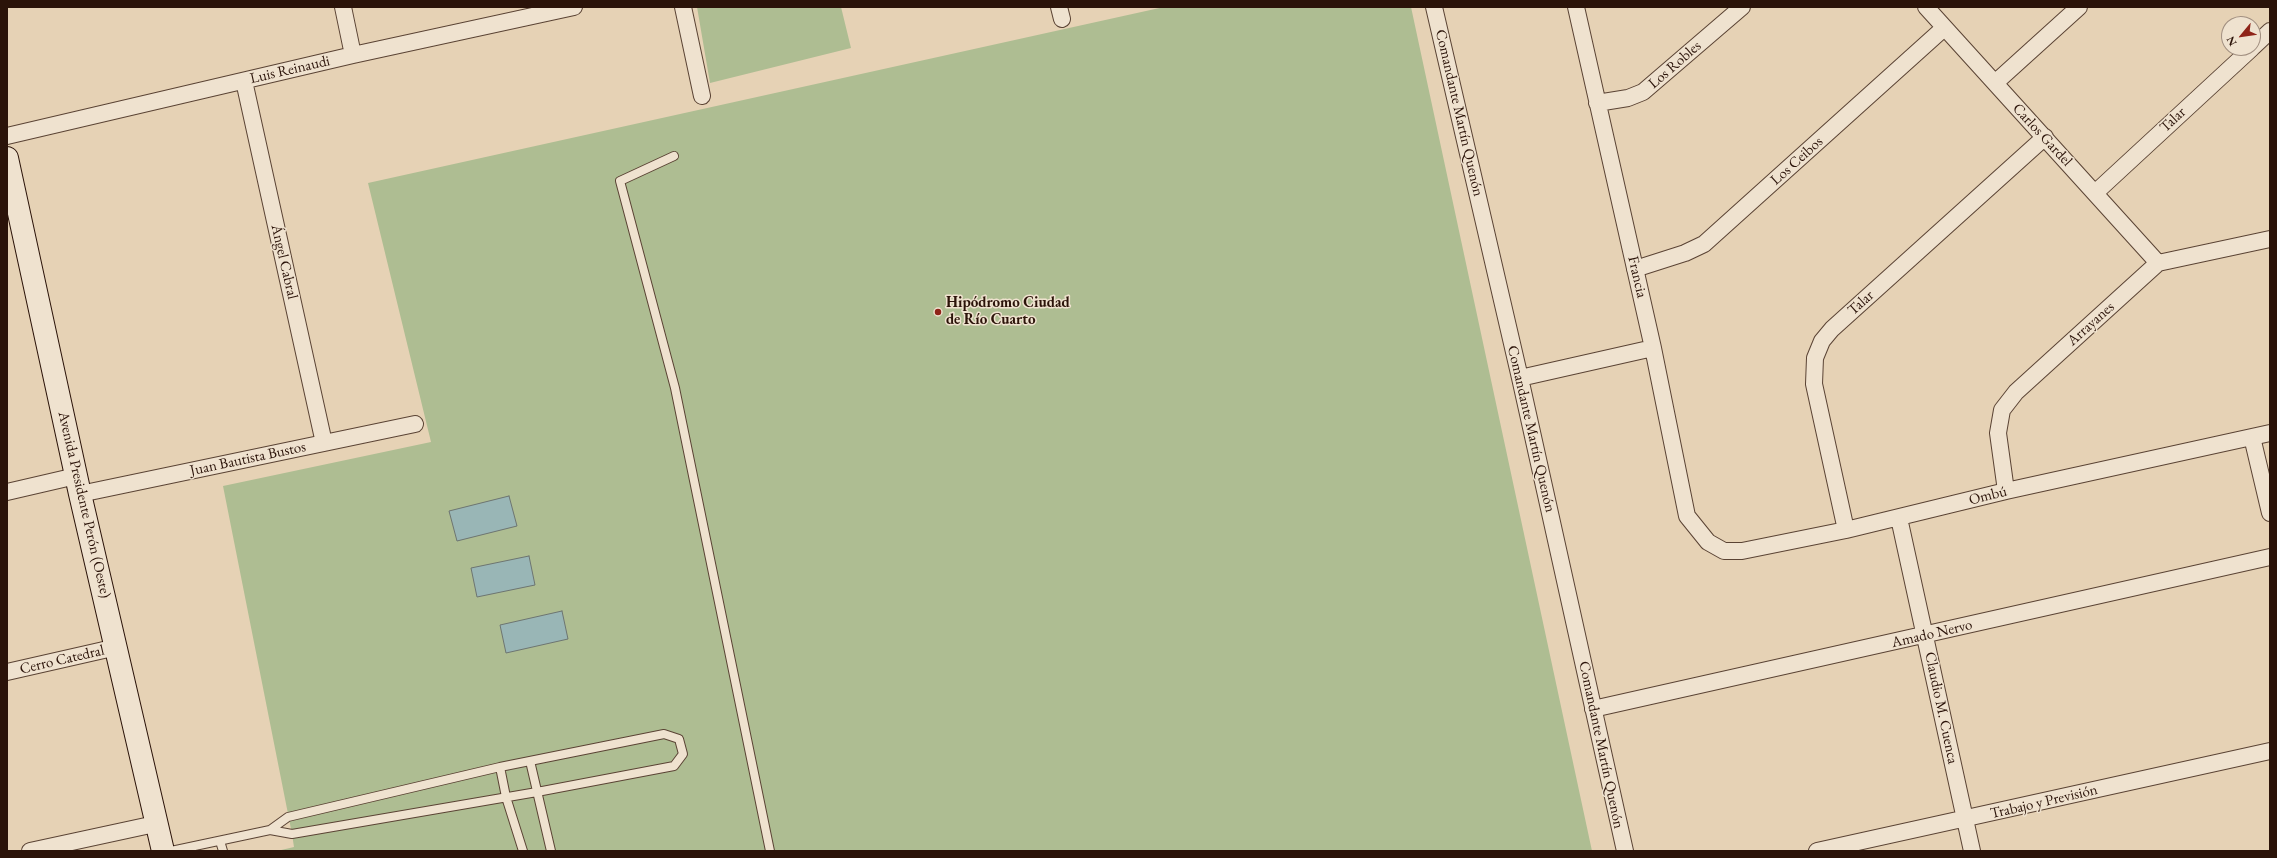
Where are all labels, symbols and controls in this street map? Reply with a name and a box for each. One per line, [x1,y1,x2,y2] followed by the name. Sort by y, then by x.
[2221,16,2261,56] north arrow
[1431,28,1487,198] street label: Comandante Martín Quenón
[2223,34,2240,49] text: N
[1645,37,1705,93] street label: Los Robles
[248,52,332,88] street label: Luis Reinaudi
[2008,100,2076,170] street label: Carlos Gardel
[2156,104,2190,136] street label: Talar
[1767,133,1827,189] street label: Los Ceibos
[267,223,301,301] street label: Ángel Cabral
[1623,254,1651,300] street label: Francia
[1844,287,1878,319] street label: Talar
[946,294,1070,329] place label: Hipódromo Ciudad de Río Cuarto
[2064,298,2118,350] street label: Arrayanes
[933,307,943,317] marker: Hipódromo Ciudad de Río Cuarto
[1503,344,1559,514] street label: Comandante Martín Quenón
[54,410,114,600] street label: Avenida Presidente Perón (Oeste)
[188,438,308,480] street label: Juan Bautista Bustos
[1967,483,2009,509] street label: Ombú
[1890,616,1974,652] street label: Amado Nervo
[18,642,106,678] street label: Cerro Catedral
[1920,650,1962,766] street label: Claudio M. Cuenca
[1574,660,1628,830] street label: Comandante Martín Quenón
[1989,781,2099,823] street label: Trabajo y Previsión

